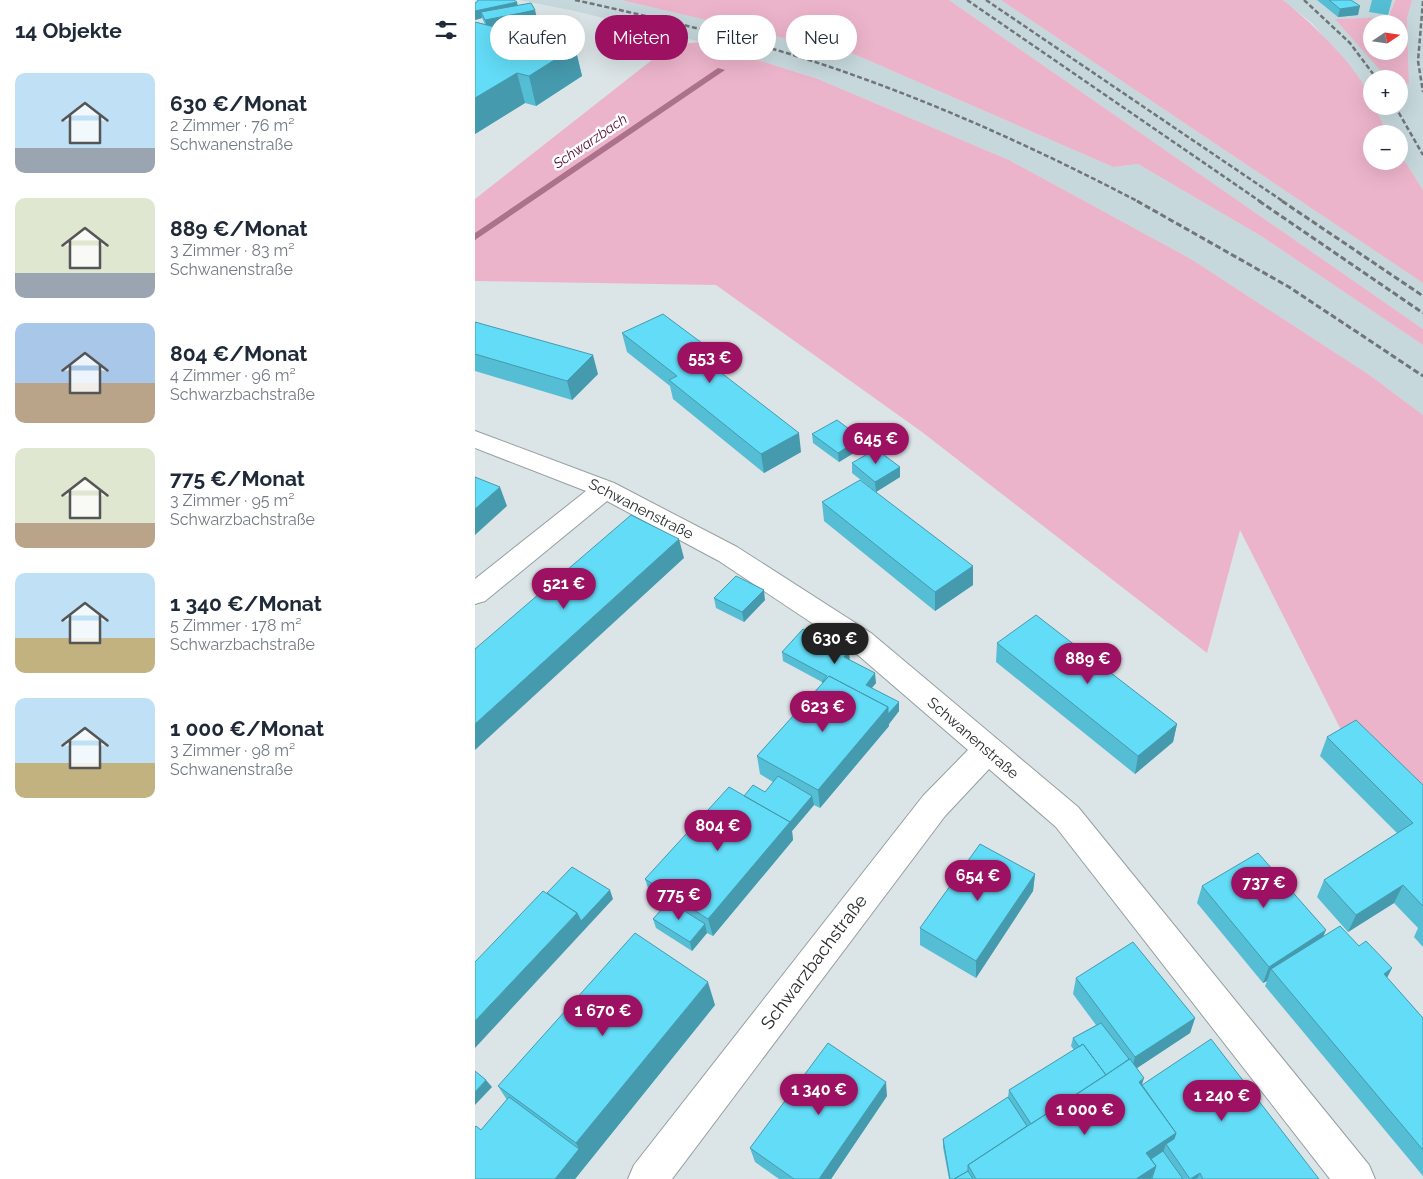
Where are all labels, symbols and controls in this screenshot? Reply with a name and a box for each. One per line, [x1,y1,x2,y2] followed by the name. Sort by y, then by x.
[490,15,585,60] chip: Kaufen
[595,15,688,60] chip: Mieten
[698,15,776,60] chip: Filter
[786,15,857,60] chip: Neu
[1363,15,1407,60] north arrow
[1363,15,1408,170] map controls
[432,16,460,44] icon: filters
[15,18,122,43] text: 14 Objekte
[1363,70,1408,115] button: +
[170,91,307,116] text: 630 €/Monat
[55,93,115,153] icon: home
[549,110,630,172] water label: Schwarzbach
[170,116,294,135] text: 2 Zimmer · 76 m²
[1363,125,1408,170] button: −
[170,135,293,154] text: Schwanenstraße
[170,216,308,241] text: 889 €/Monat
[55,218,115,278] icon: home
[170,241,294,260] text: 3 Zimmer · 83 m²
[170,260,293,279] text: Schwanenstraße
[170,341,307,366] text: 804 €/Monat
[675,342,745,384] pin: 553 €
[55,343,115,403] icon: home
[688,348,732,367] text: 553 €
[170,366,296,385] text: 4 Zimmer · 96 m²
[170,385,315,404] text: Schwarzbachstraße
[841,422,911,465] pin: 645 €
[854,429,898,448] text: 645 €
[170,466,305,491] text: 775 €/Monat
[55,468,115,528] icon: home
[586,475,697,543] street label: Schwanenstraße
[170,491,295,510] text: 3 Zimmer · 95 m²
[170,510,315,529] text: Schwarzbachstraße
[529,568,599,610] pin: 521 €
[543,574,585,593] text: 521 €
[170,591,322,616] text: 1 340 €/Monat
[55,593,115,653] icon: home
[170,616,301,635] text: 5 Zimmer · 178 m²
[800,622,870,665] pin: 630 €
[813,629,858,648] text: 630 €
[170,635,315,654] text: Schwarzbachstraße
[1053,642,1123,685] pin: 889 €
[1065,649,1111,668] text: 889 €
[788,690,858,733] pin: 623 €
[924,693,1022,783] street label: Schwanenstraße
[801,697,845,716] text: 623 €
[170,716,324,741] text: 1 000 €/Monat
[55,718,115,778] icon: home
[170,741,295,760] text: 3 Zimmer · 98 m²
[170,760,293,779] text: Schwanenstraße
[683,810,753,852] pin: 804 €
[695,816,741,835] text: 804 €
[943,860,1013,902] pin: 654 €
[956,866,1000,885] text: 654 €
[1229,866,1299,909] pin: 737 €
[1242,873,1286,892] text: 737 €
[644,878,714,921] pin: 775 €
[657,885,701,904] text: 775 €
[756,890,871,1033] street label: Schwarzbachstraße
[557,994,649,1037] pin: 1 670 €
[575,1001,631,1020] text: 1 670 €
[773,1074,865,1116] pin: 1 340 €
[791,1080,847,1099] text: 1 340 €
[1176,1080,1268,1122] pin: 1 240 €
[1194,1086,1250,1105] text: 1 240 €
[1039,1094,1131,1136] pin: 1 000 €
[1056,1100,1114,1119] text: 1 000 €

